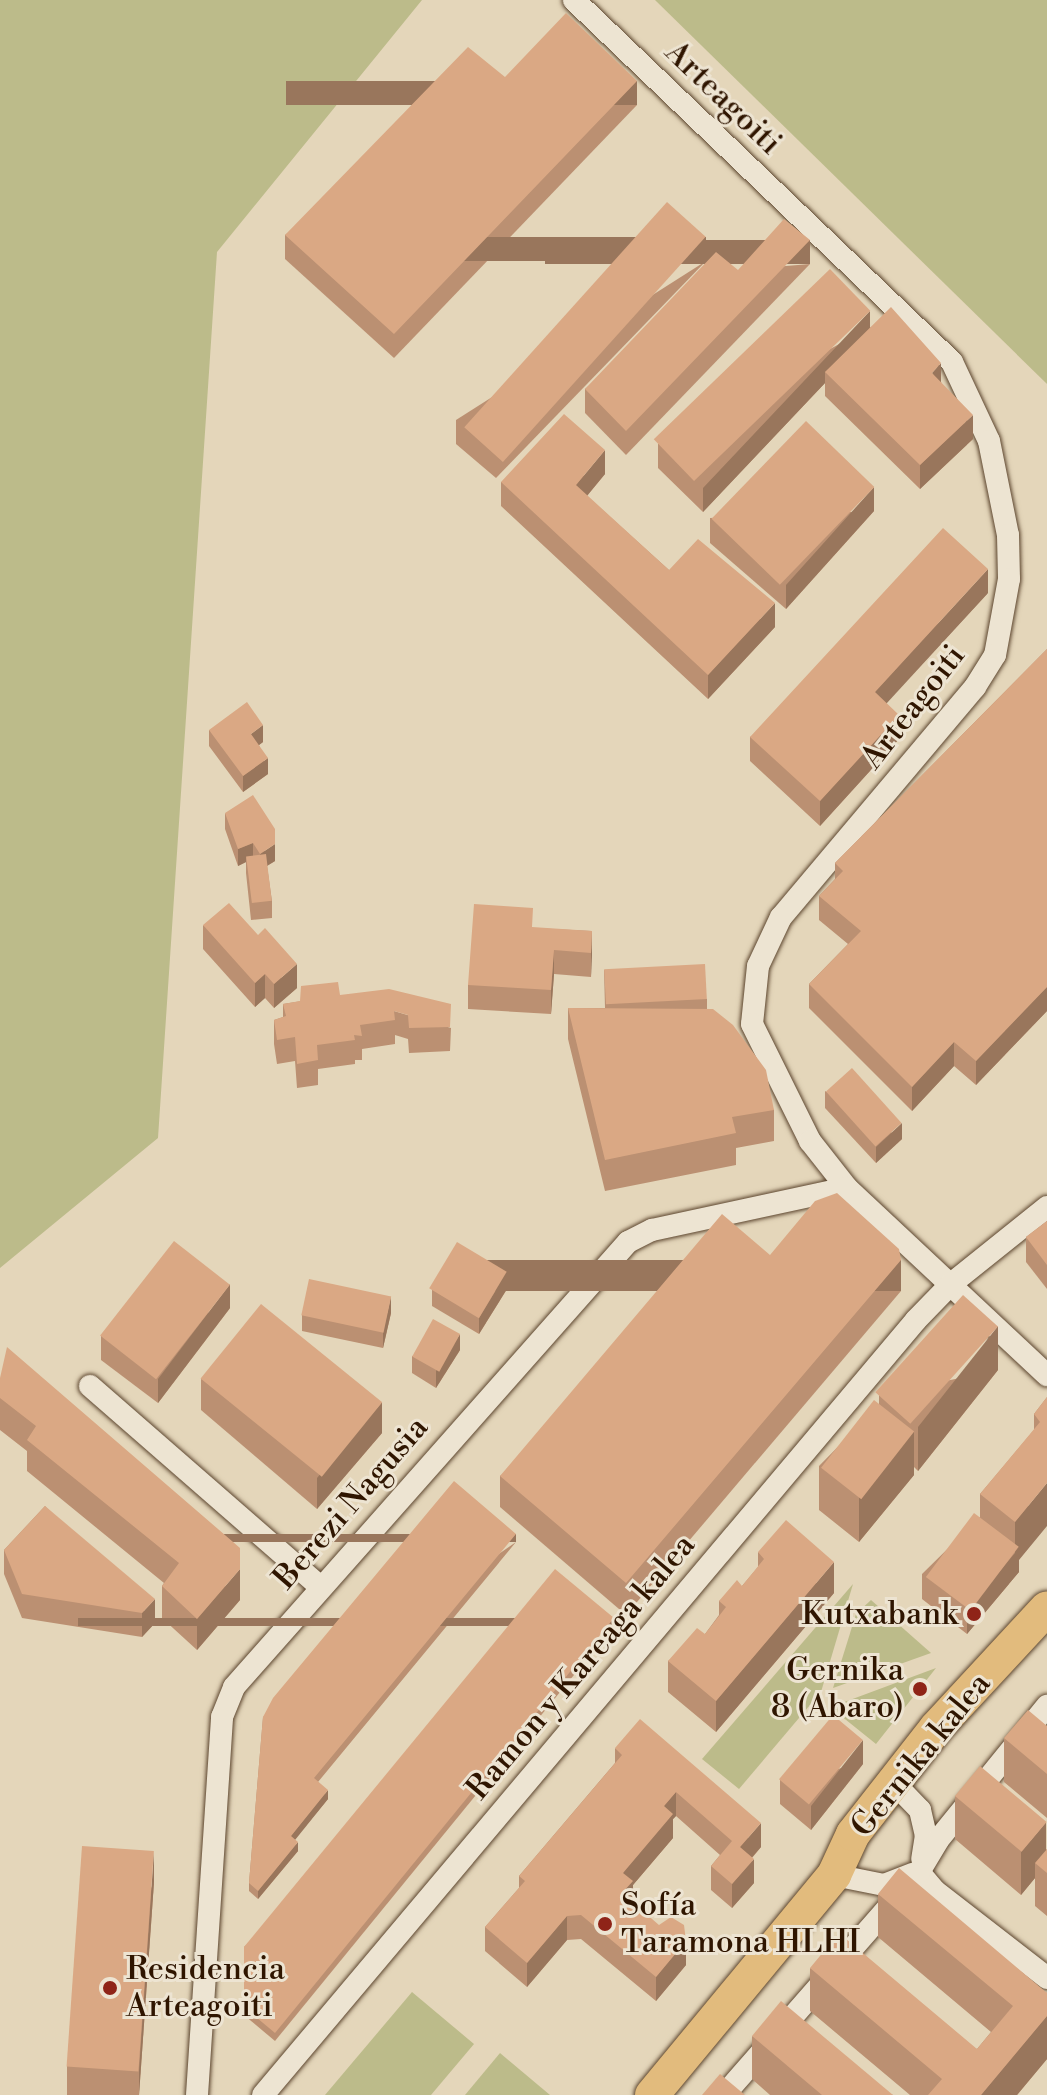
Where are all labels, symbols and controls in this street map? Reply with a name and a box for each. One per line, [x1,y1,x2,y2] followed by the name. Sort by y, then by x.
[657,33,789,163] street label: Arteagoiti
[853,637,973,777] street label: Arteagoiti
[266,1409,436,1597] street label: Berezi Nagusia
[459,1526,703,1808] street label: Ramon y Kareaga kalea
[801,1595,958,1633] place label: Kutxabank
[965,1605,983,1623] marker: Kutxabank
[771,1652,904,1727] place label: Gernika 8 (Abaro)
[843,1665,999,1845] street label: Gernika kalea
[911,1680,929,1698] marker: Gernika 8 (Abaro)
[621,1887,860,1962] place label: Sofía Taramona HLHI
[596,1915,614,1933] marker: Sofía Taramona HLHI
[126,1951,285,2026] place label: Residencia Arteagoiti
[101,1979,119,1997] marker: Residencia Arteagoiti

